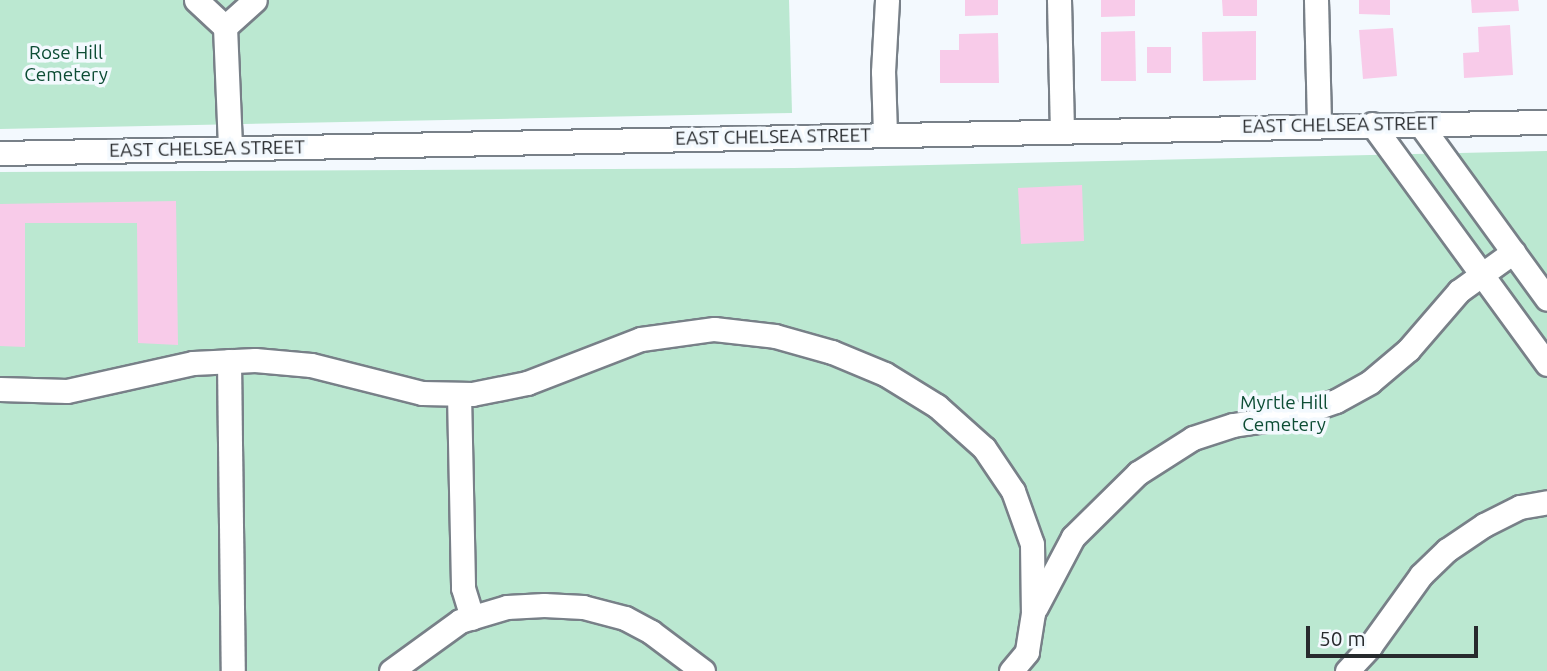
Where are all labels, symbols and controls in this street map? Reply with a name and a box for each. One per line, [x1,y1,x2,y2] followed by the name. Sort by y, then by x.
[24,42,108,86] park label: Rose Hill Cemetery
[1242,112,1438,138] street label: EAST CHELSEA STREET
[675,124,871,150] street label: EAST CHELSEA STREET
[109,136,305,162] street label: EAST CHELSEA STREET
[1240,392,1328,436] park label: Myrtle Hill Cemetery
[1309,612,1480,656] scale bar
[1319,626,1366,650] text: 50 m

